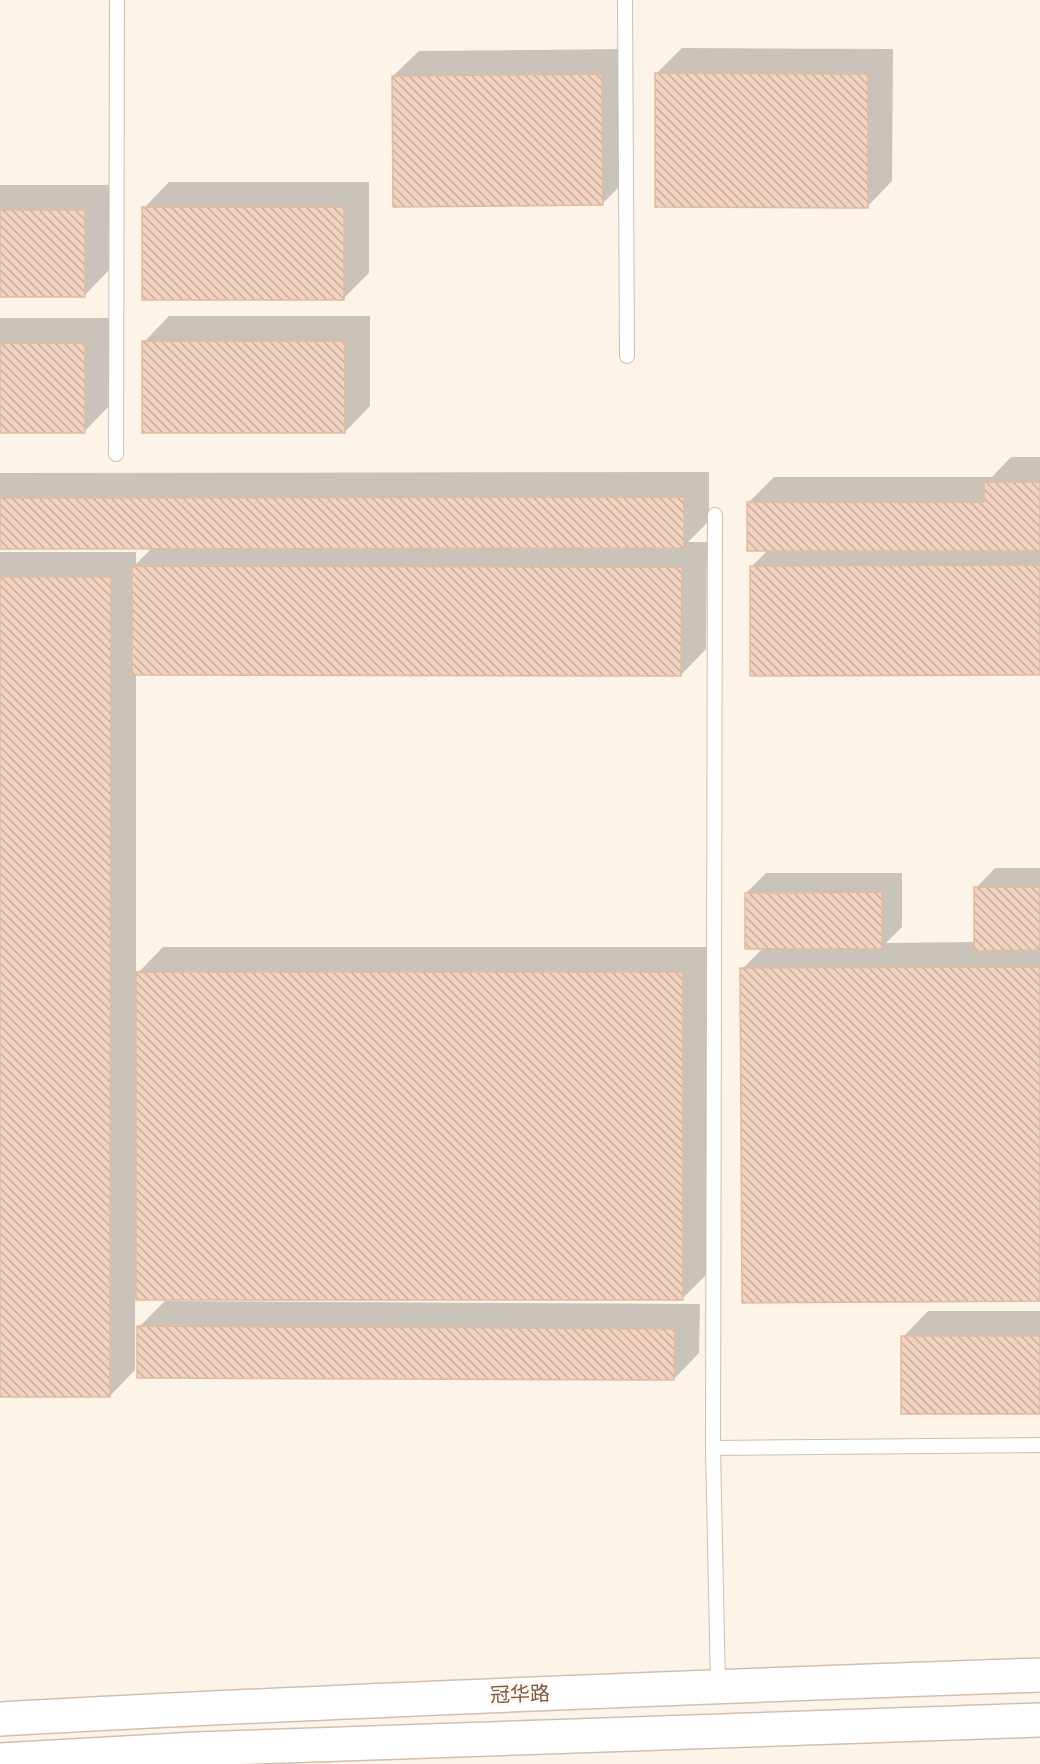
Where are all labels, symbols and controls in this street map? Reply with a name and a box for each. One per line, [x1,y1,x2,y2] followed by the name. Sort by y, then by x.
[490,1681,550,1707] street label: 冠华路

